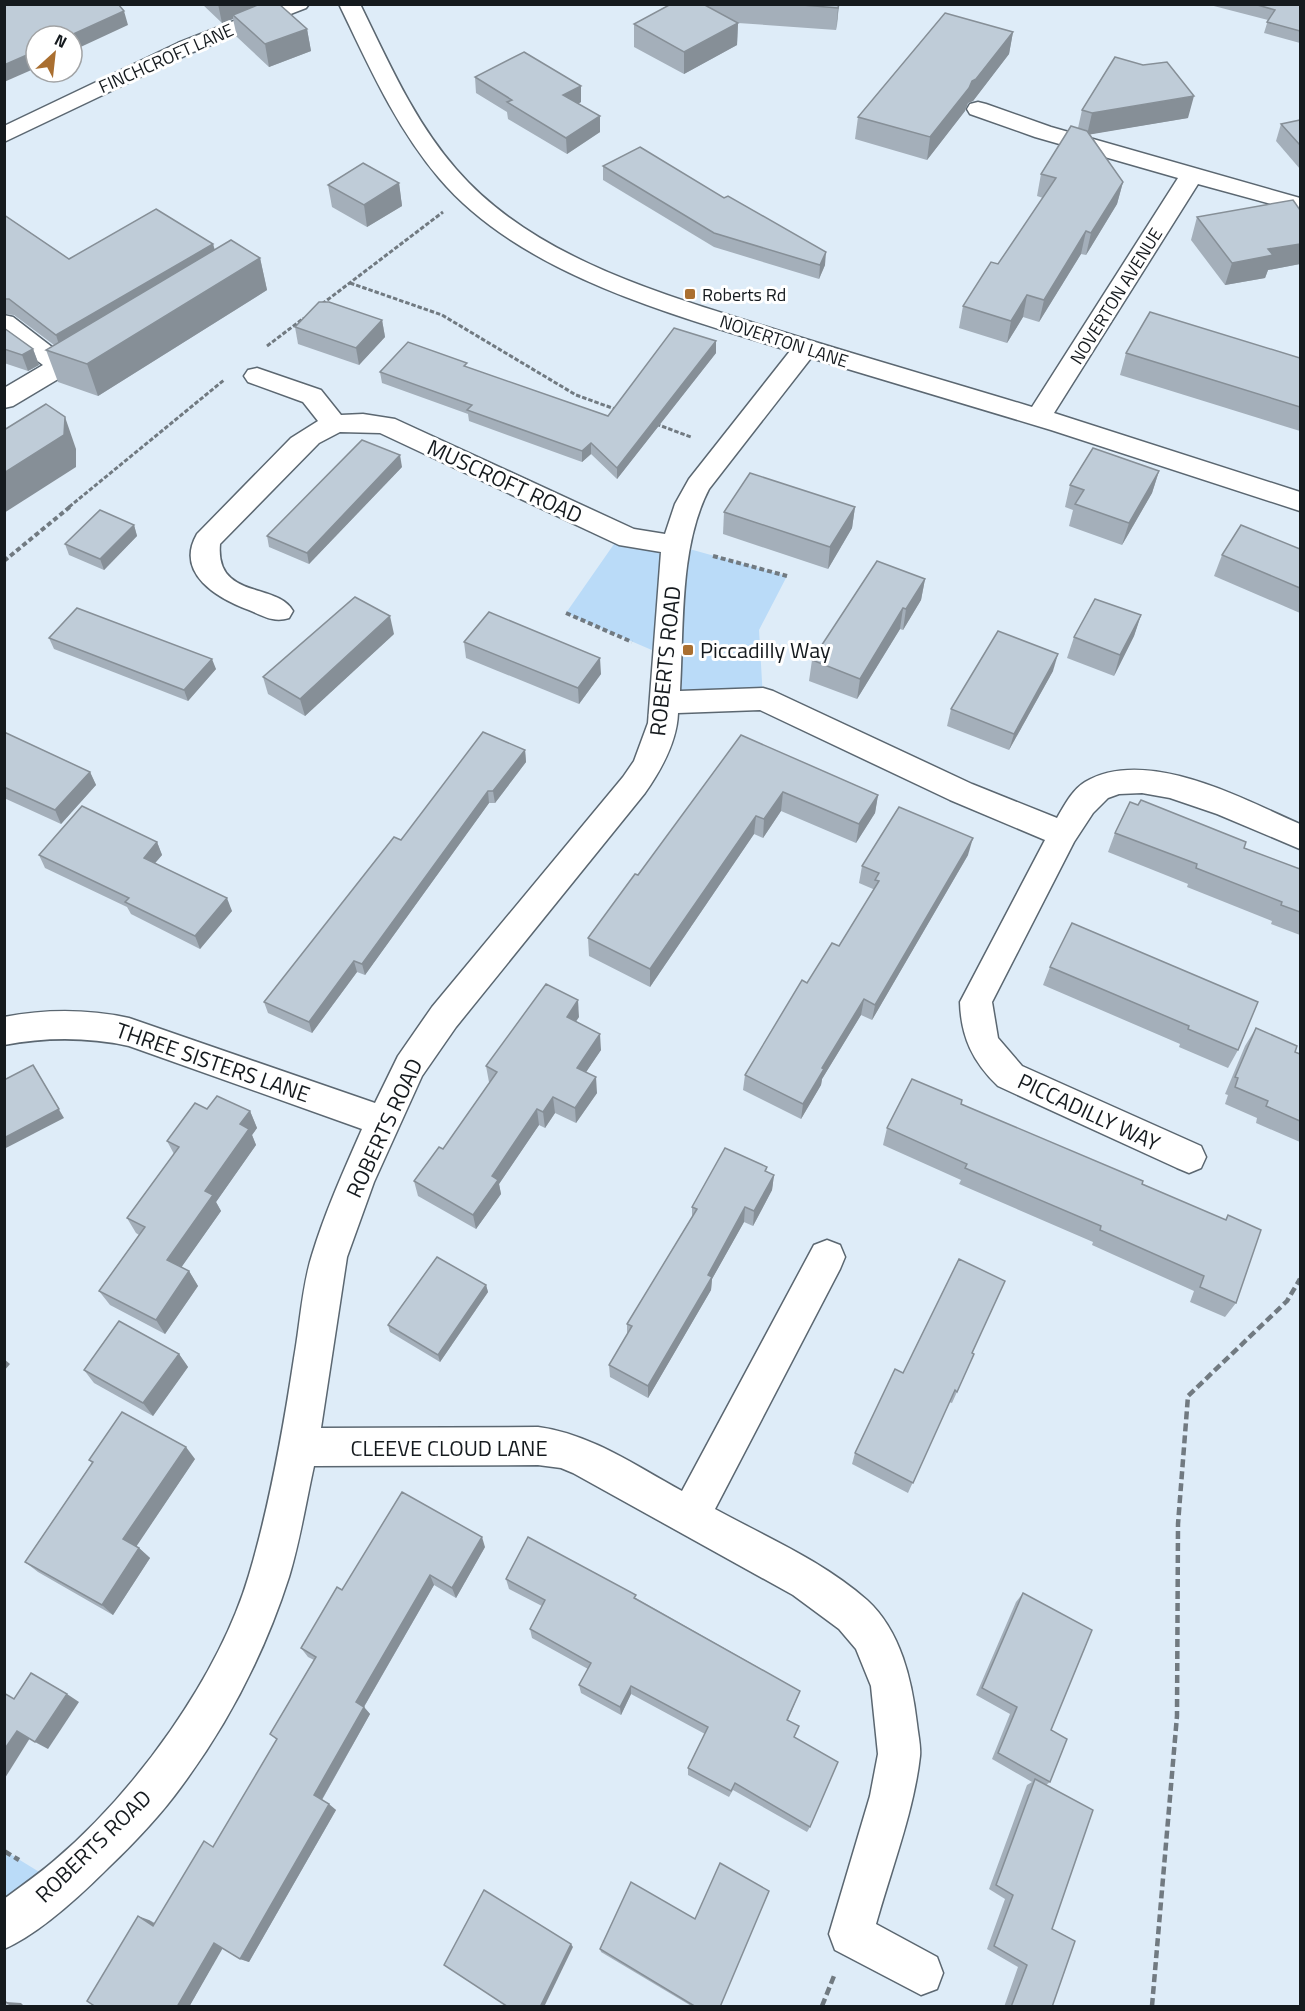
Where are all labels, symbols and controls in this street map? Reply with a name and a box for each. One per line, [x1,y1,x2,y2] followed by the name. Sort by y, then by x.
[94,16,238,100] street label: FINCHCROFT LANE
[24,24,84,84] north arrow
[50,27,71,54] text: N
[1063,222,1169,370] street label: NOVERTON AVENUE
[702,281,786,308] place label: Roberts Rd
[683,287,697,301] marker: Roberts Rd
[716,307,852,375] street label: NOVERTON LANE
[422,430,588,532] street label: MUSCROFT ROAD
[640,584,690,738] street label: ROBERTS ROAD
[700,633,831,667] place label: Piccadilly Way
[681,643,695,657] marker: Piccadilly Way
[111,1013,315,1111] street label: THREE SISTERS LANE
[337,1053,431,1203] street label: ROBERTS ROAD
[1012,1064,1166,1160] street label: PICCADILLY WAY
[350,1431,548,1465] street label: CLEEVE CLOUD LANE
[27,1781,159,1911] street label: ROBERTS ROAD

